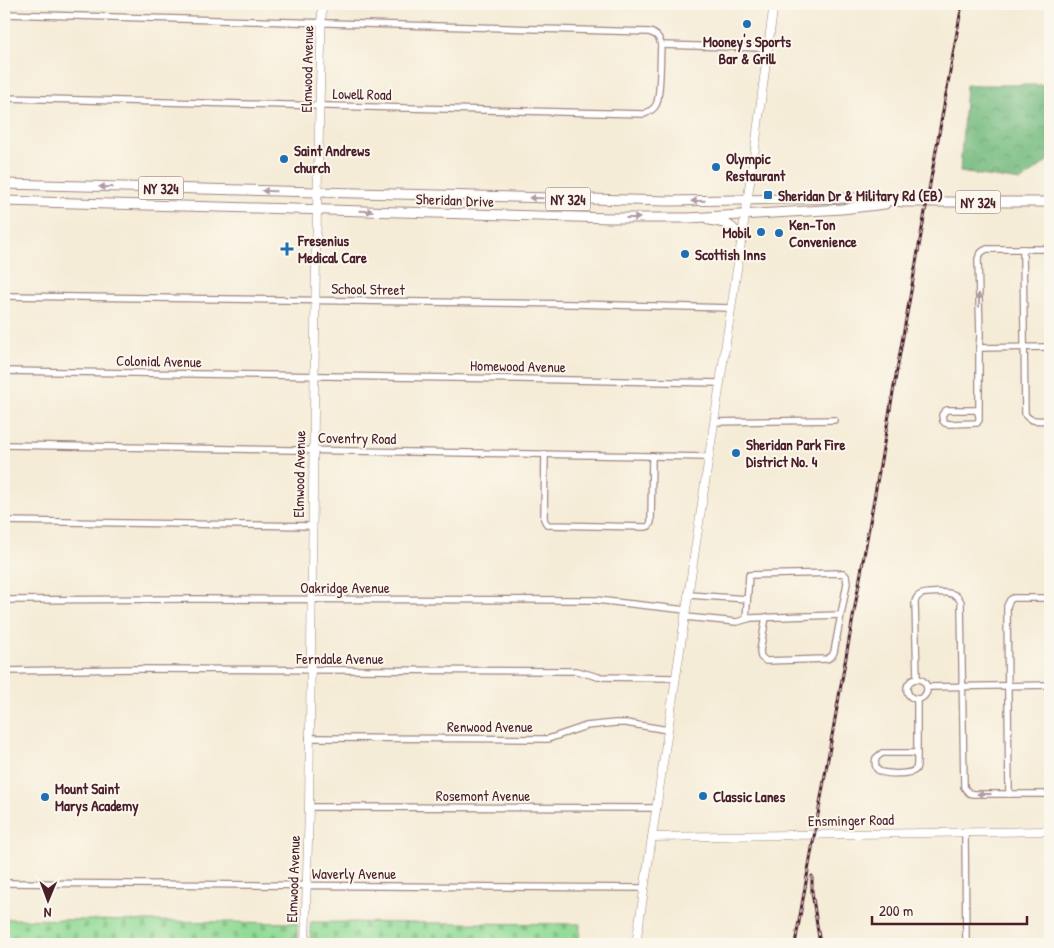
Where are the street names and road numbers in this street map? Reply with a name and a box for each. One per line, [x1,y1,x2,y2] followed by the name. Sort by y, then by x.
[296,25,318,113] street label: Elmwood Avenue
[332,83,392,105] street label: Lowell Road
[138,177,184,200] road number: NY 324
[415,188,495,212] street label: Sheridan Drive
[546,188,590,210] road number: NY 324
[956,190,1000,213] road number: NY 324
[331,278,406,300] street label: School Street
[116,350,202,372] street label: Colonial Avenue
[470,355,566,377] street label: Homewood Avenue
[318,427,396,449] street label: Coventry Road
[288,430,310,518] street label: Elmwood Avenue
[300,577,390,598] street label: Oakridge Avenue
[295,648,384,669] street label: Ferndale Avenue
[447,716,533,737] street label: Renwood Avenue
[436,785,530,806] street label: Rosemont Avenue
[808,809,894,831] street label: Ensminger Road
[281,835,305,923] street label: Elmwood Avenue
[312,863,396,884] street label: Waverly Avenue

